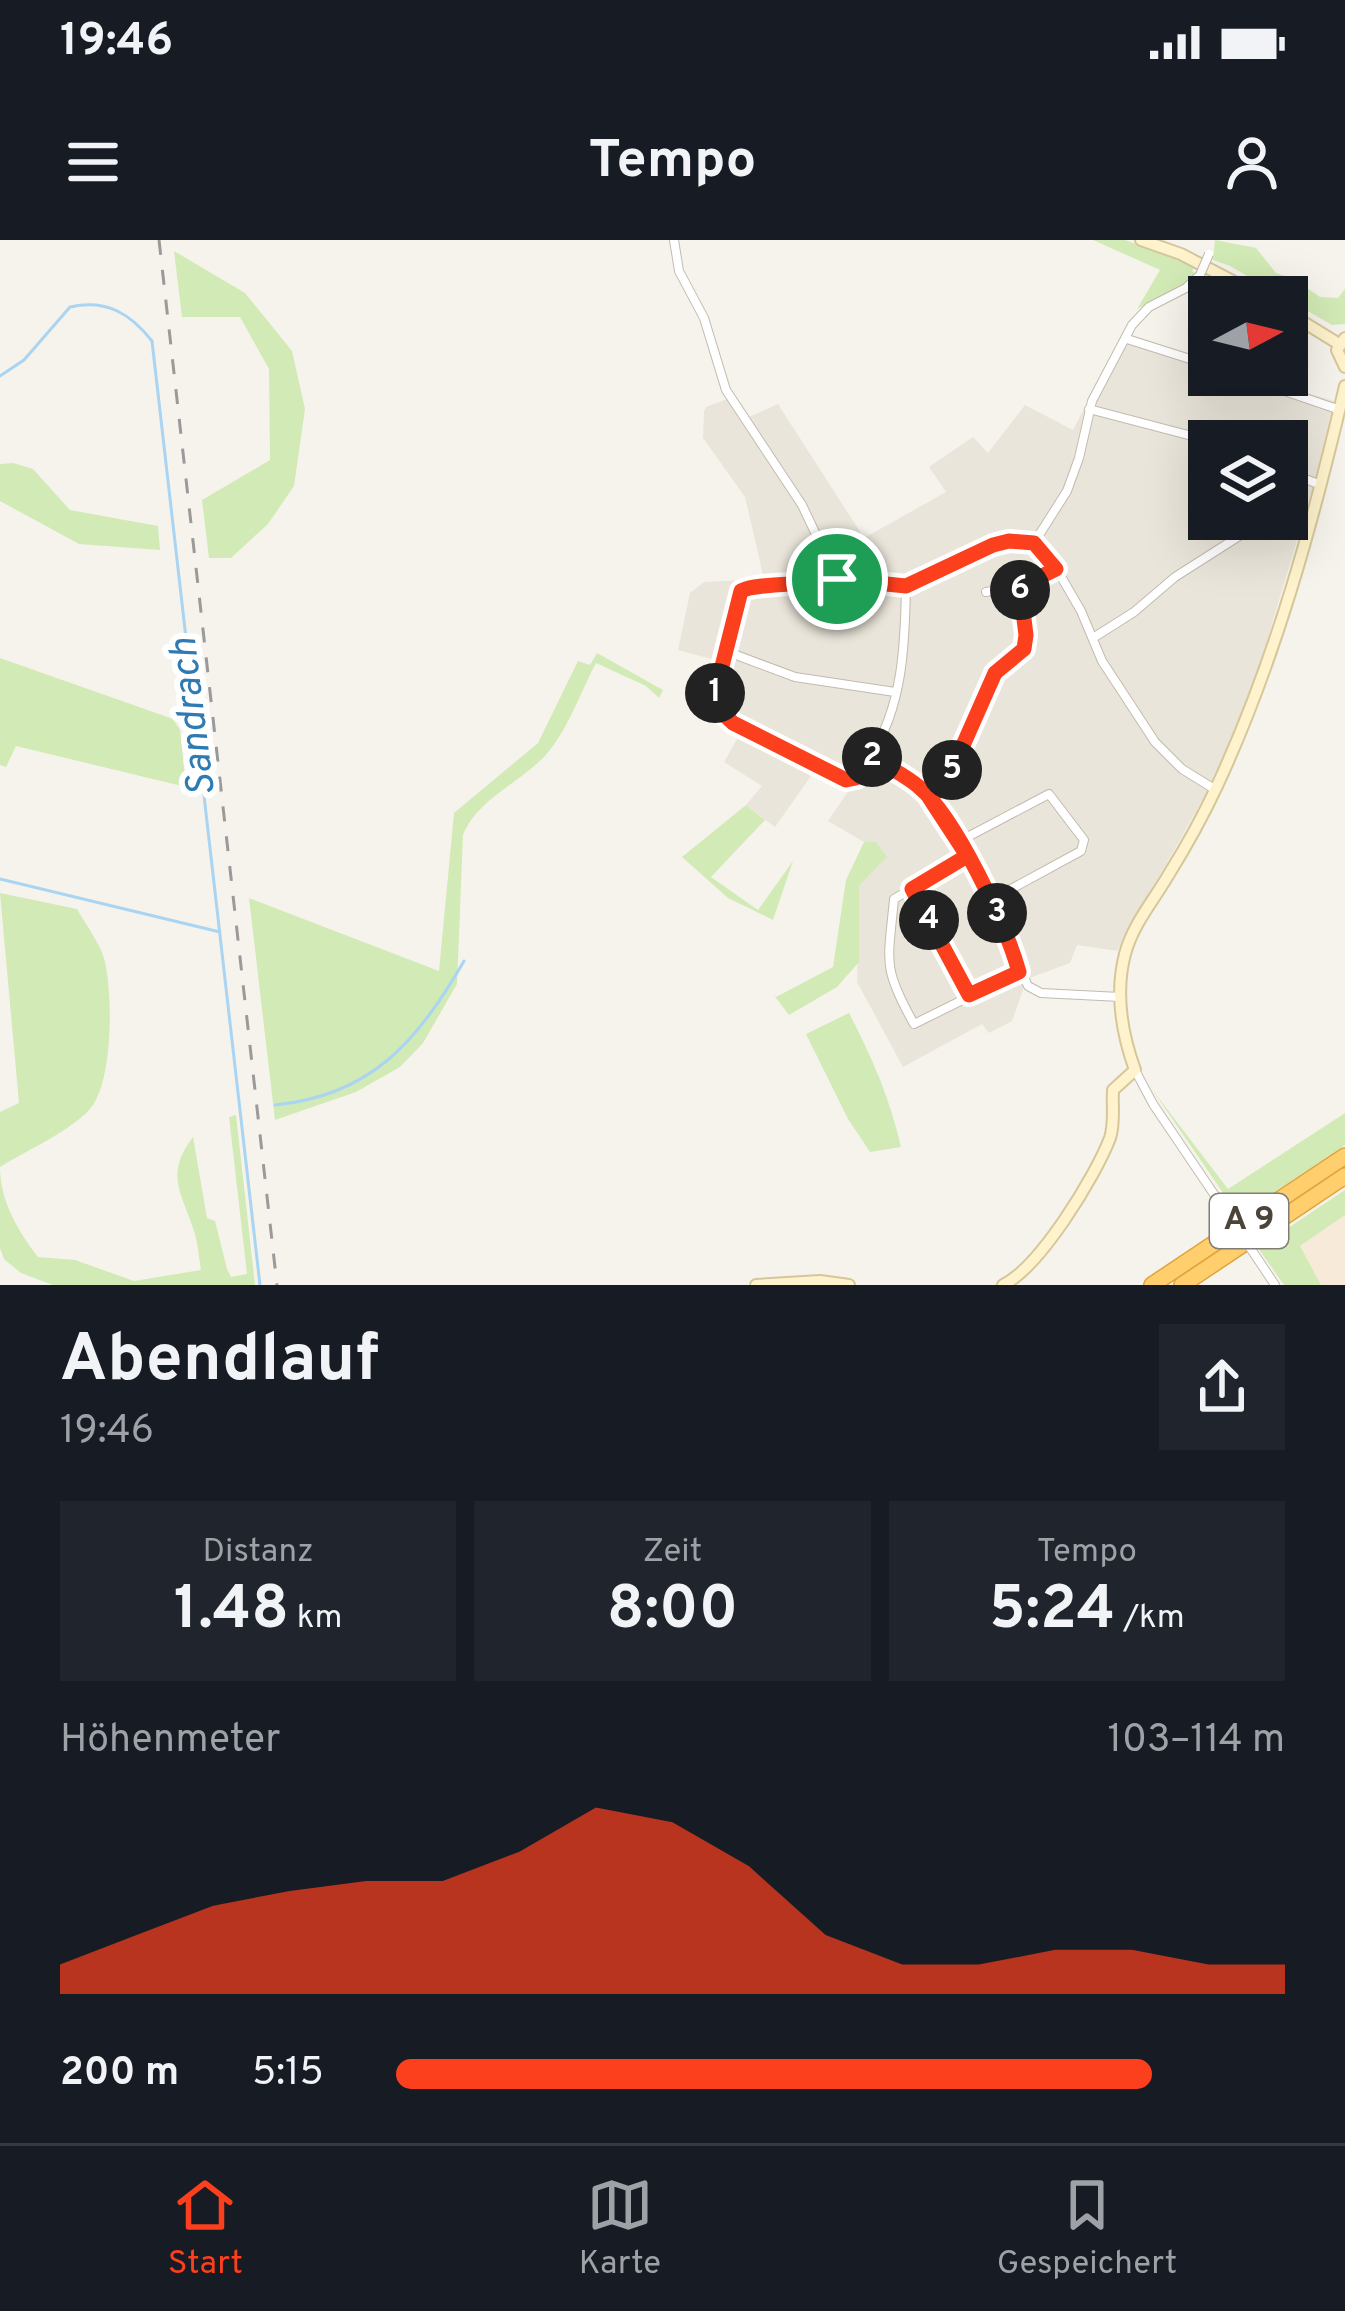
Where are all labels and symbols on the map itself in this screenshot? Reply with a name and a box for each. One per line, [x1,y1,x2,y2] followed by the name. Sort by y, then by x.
[1188,276,1308,396] north arrow
[786,528,888,630] pin
[990,560,1050,620] pin: 6
[161,635,229,799] water label: Sandrach
[685,663,745,723] pin: 1
[842,727,902,787] pin: 2
[922,740,982,800] pin: 5
[967,883,1027,943] pin: 3
[899,890,959,950] pin: 4
[1210,1194,1288,1248] road number: A 9

